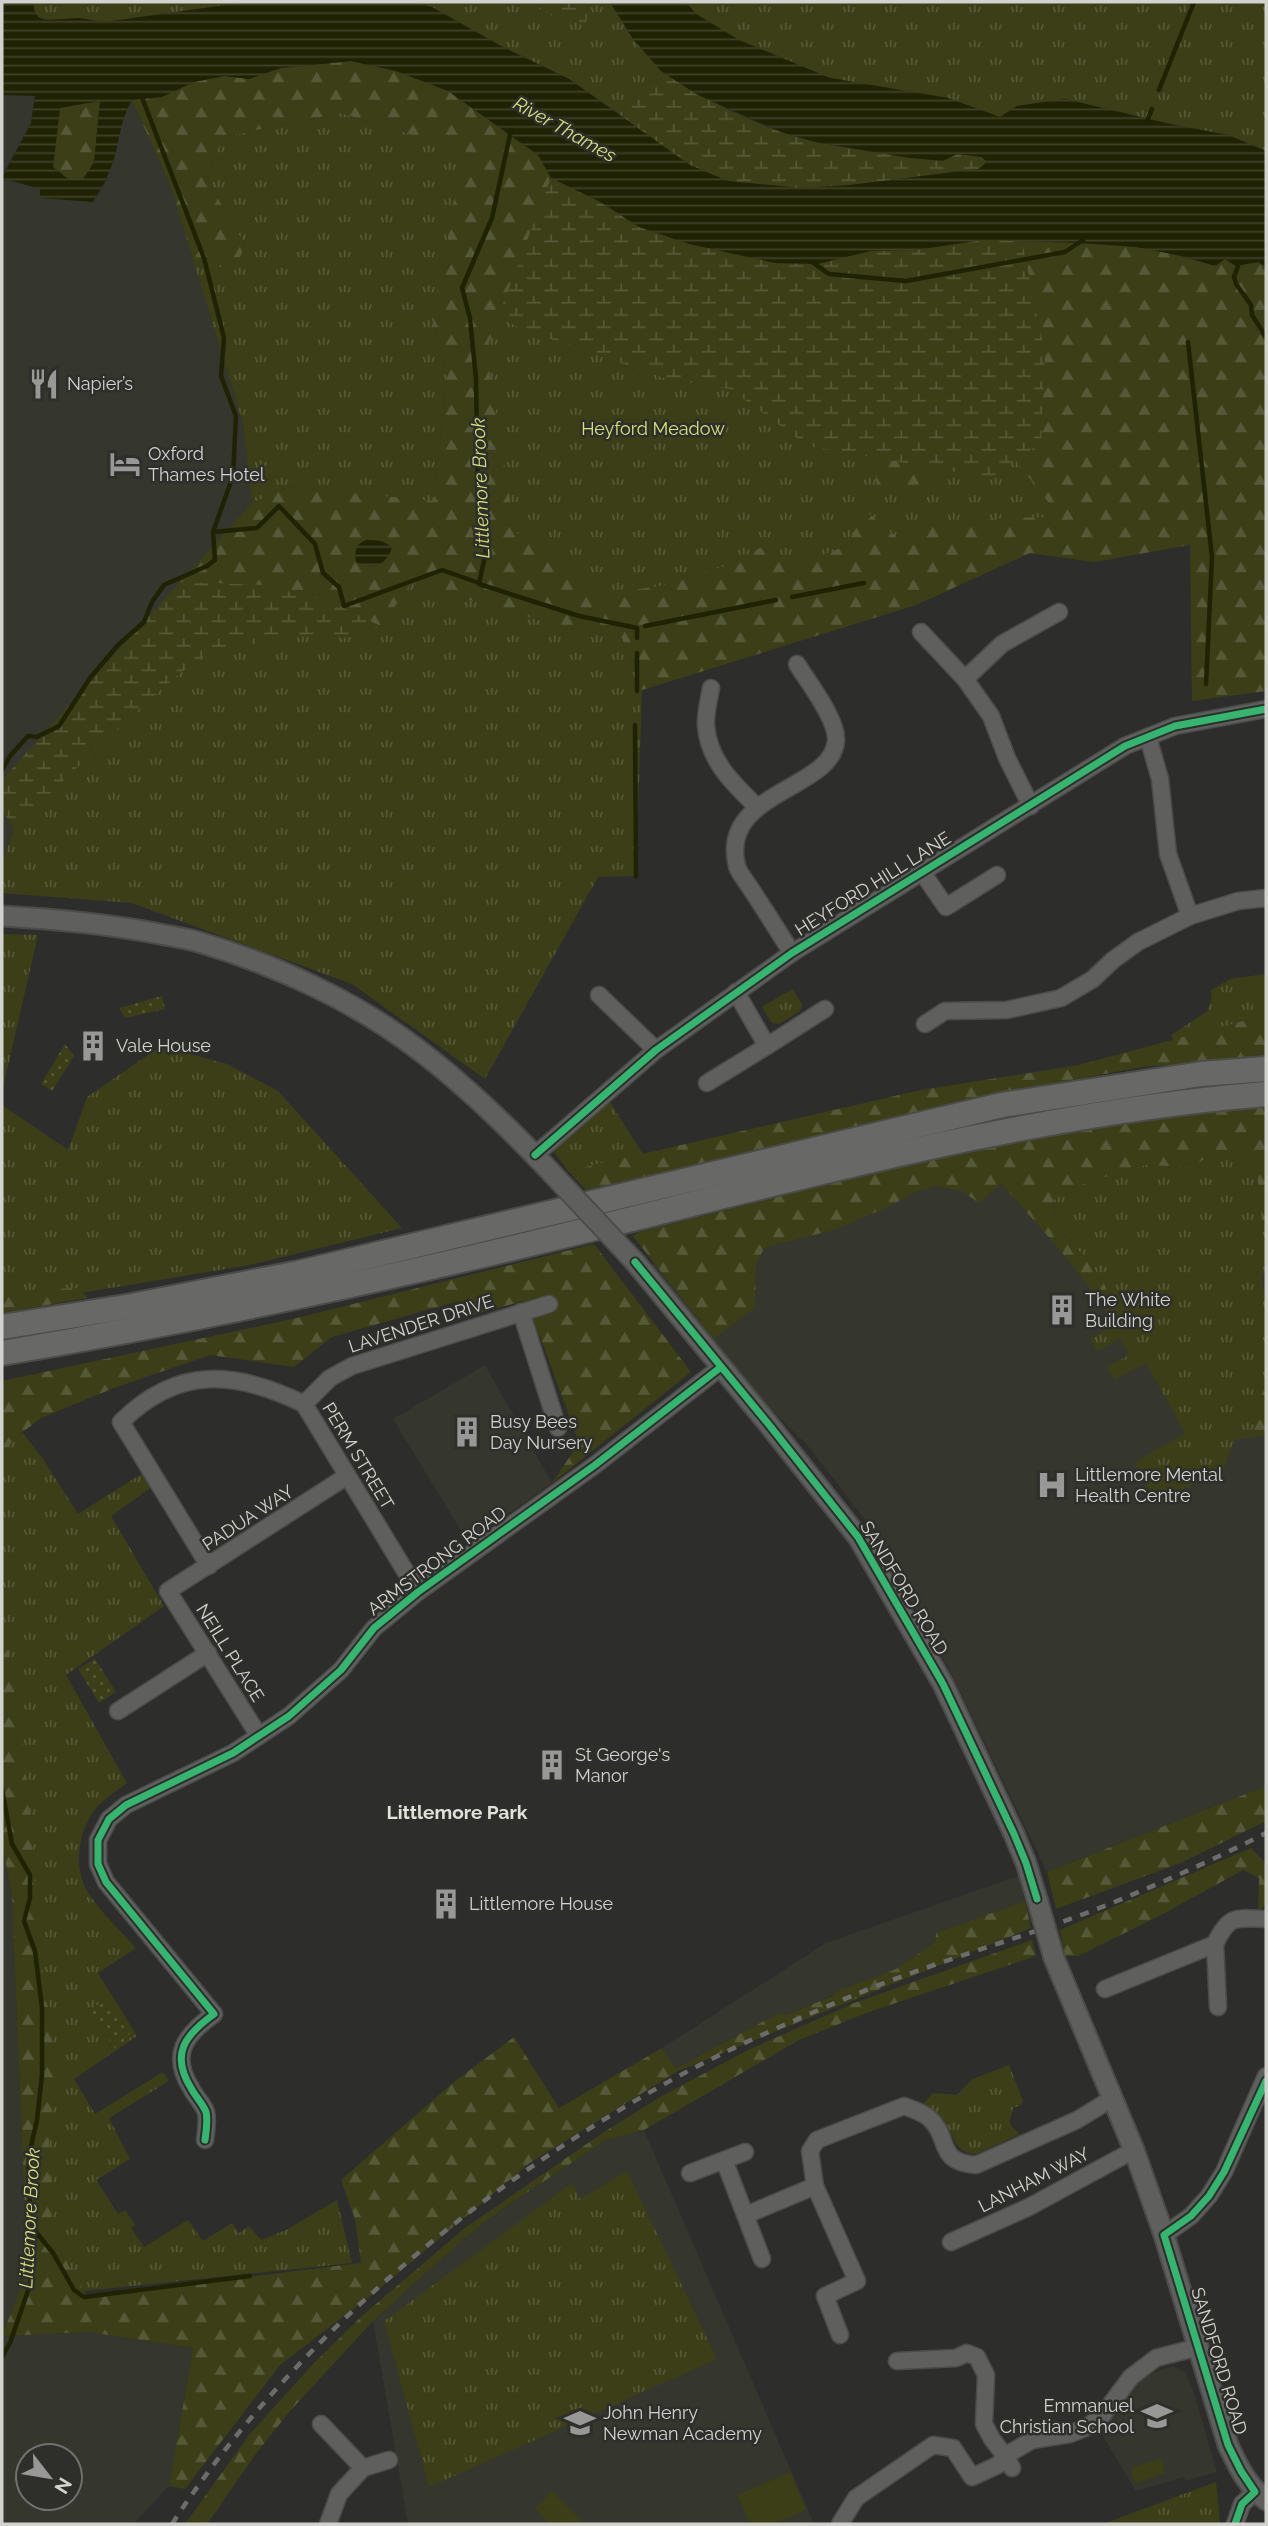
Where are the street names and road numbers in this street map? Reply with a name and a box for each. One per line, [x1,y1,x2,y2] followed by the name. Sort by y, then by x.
[791,827,954,940] street label: HEYFORD HILL LANE
[346,1290,496,1357] street label: LAVENDER DRIVE
[318,1399,399,1513] street label: PERM STREET
[198,1480,297,1555] street label: PADUA WAY
[363,1502,510,1620] street label: ARMSTRONG ROAD
[856,1517,953,1659] street label: SANDFORD ROAD
[192,1600,269,1705] street label: NEILL PLACE
[975,2142,1093,2217] street label: LANHAM WAY
[1187,2285,1252,2437] street label: SANDFORD ROAD

